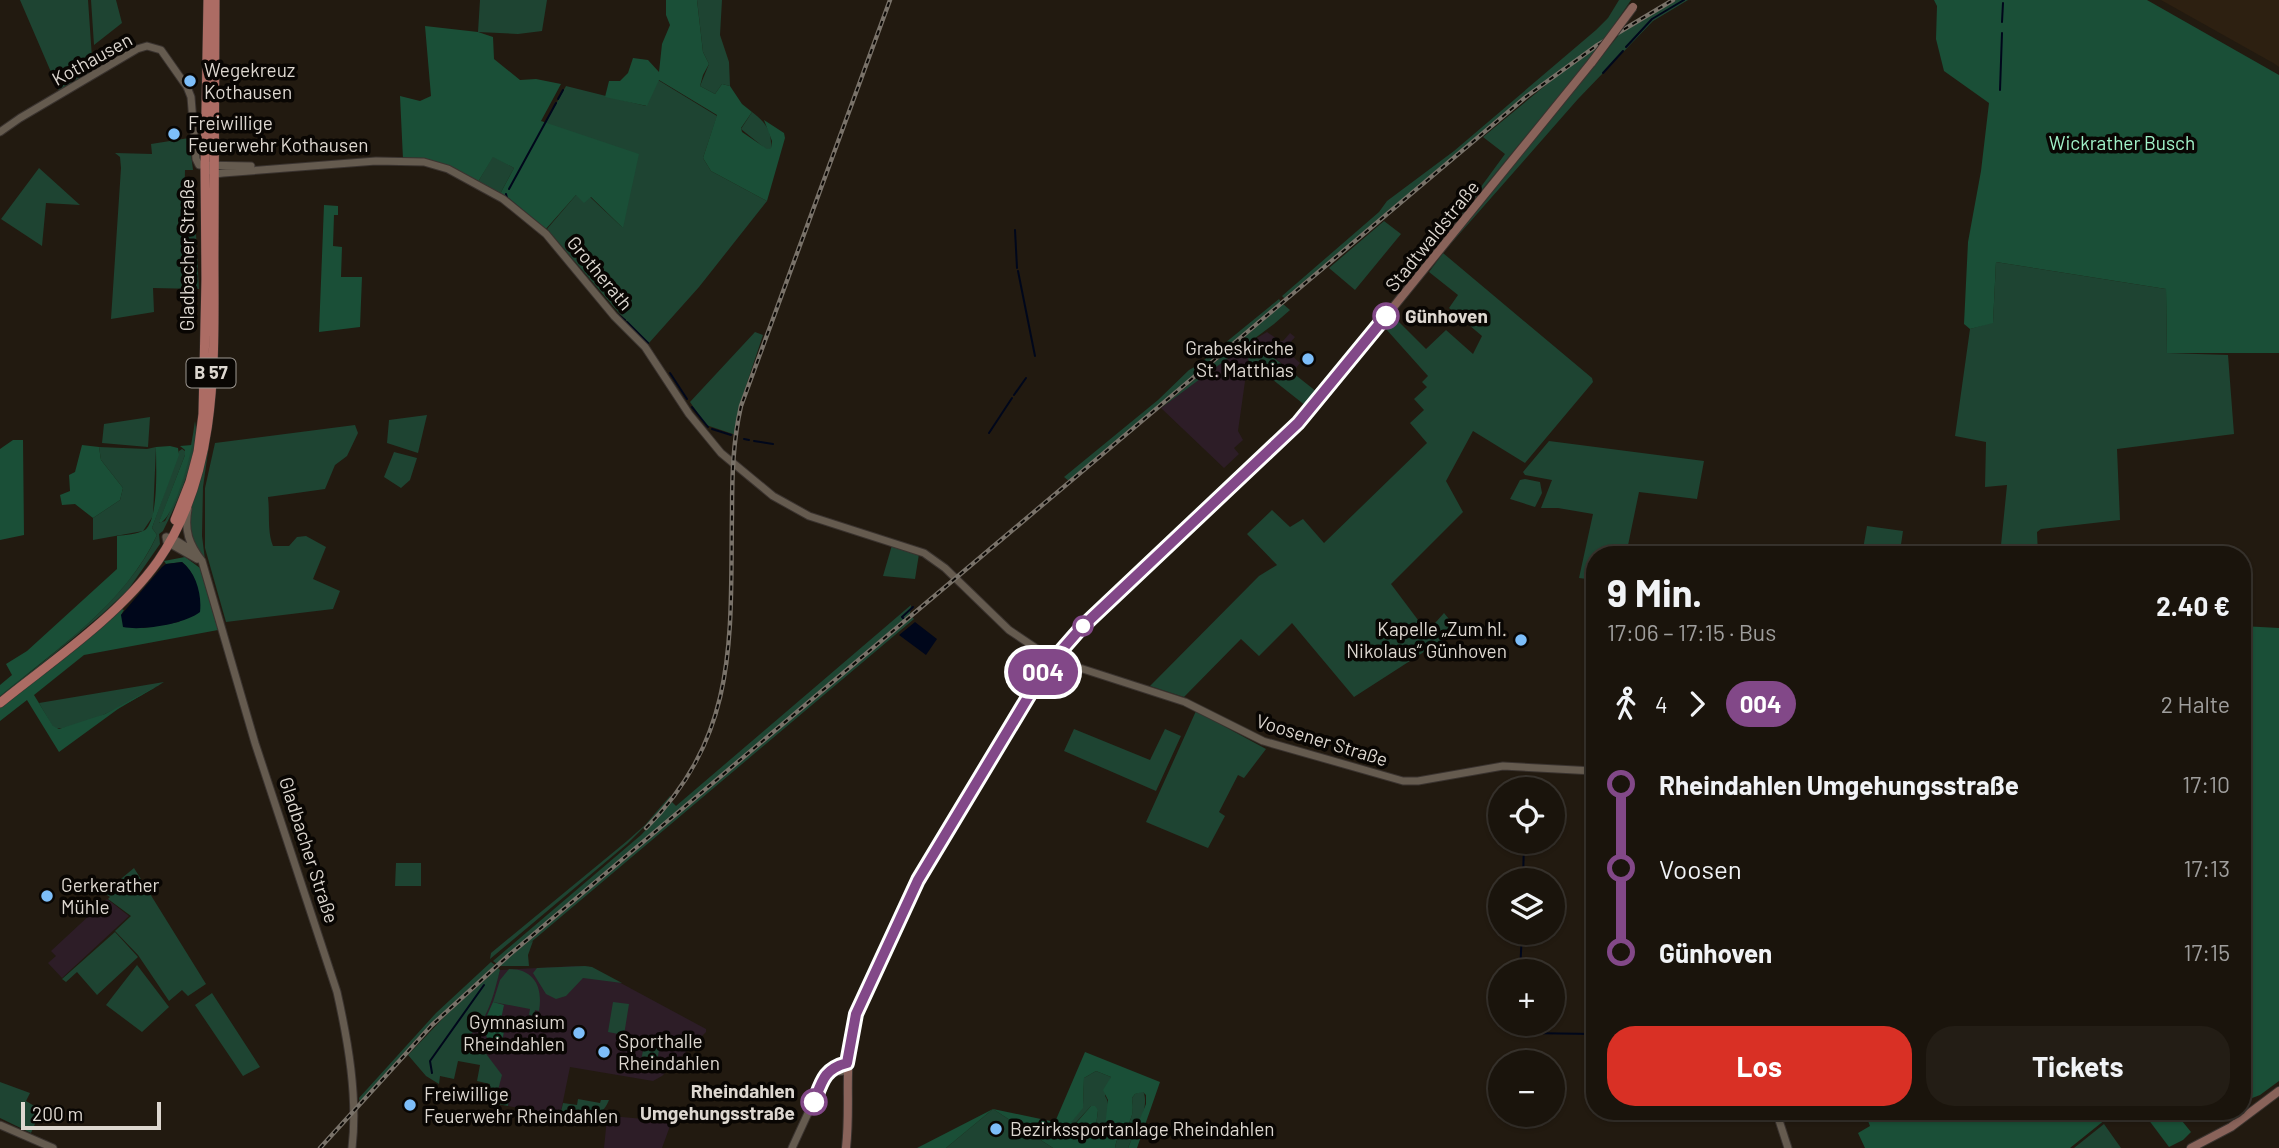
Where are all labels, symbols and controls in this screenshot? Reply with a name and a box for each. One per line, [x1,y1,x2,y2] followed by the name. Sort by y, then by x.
[48,27,136,90] street label: Kothausen
[204,58,295,103] place label: Wegekreuz Kothausen
[182,73,198,89] marker: Wegekreuz Kothausen
[188,111,369,156] place label: Freiwillige Feuerwehr Kothausen
[166,126,182,142] marker: Freiwillige Feuerwehr Kothausen
[2049,131,2195,154] park label: Wickrather Busch
[1380,175,1483,296] street label: Stadtwaldstraße
[175,179,198,331] street label: Gladbacher Straße
[563,231,638,314] street label: Grotherath
[1373,303,1399,329] marker: Günhoven
[1405,304,1488,327] place label: Günhoven
[1185,336,1294,381] place label: Grabeskirche St. Matthias
[1300,351,1316,367] marker: Grabeskirche St. Matthias
[186,358,235,388] road number: B 57
[1607,569,1702,615] text: 9 Min.
[2156,590,2230,621] text: 2.40 €
[1073,616,1093,636] unlabelled marker
[1346,617,1507,662] place label: Kapelle „Zum hl. Nikolaus“ Günhoven
[1607,618,1776,646] text: 17:06 – 17:15 · Bus
[1513,632,1529,648] marker: Kapelle „Zum hl. Nikolaus“ Günhoven
[1003,649,1083,695] line badge: 004
[1022,657,1064,686] text: 004
[1607,685,1645,723] icon: walk
[1678,685,1716,723] icon: forward
[1740,689,1782,718] text: 004
[1655,690,1668,718] text: 4
[2161,690,2230,718] text: 2 Halte
[1254,709,1391,770] street label: Voosener Straße
[1659,769,2019,800] text: Rheindahlen Umgehungsstraße
[2182,770,2230,798] text: 17:10
[275,774,344,926] street label: Gladbacher Straße
[1488,777,1565,1127] map controls
[1488,777,1565,854] button: locate
[1659,853,1742,884] text: Voosen
[2183,854,2230,882] text: 17:13
[1488,868,1565,945] button: layers
[61,873,160,918] place label: Gerkerather Mühle
[39,888,55,904] marker: Gerkerather Mühle
[1659,937,1772,968] text: Günhoven
[2183,938,2230,966] text: 17:15
[1488,959,1565,1036] button: +
[463,1010,565,1055] place label: Gymnasium Rheindahlen
[571,1025,587,1041] marker: Gymnasium Rheindahlen
[1607,1026,1912,1106] button: Los
[1926,1026,2230,1106] button: Tickets
[618,1029,720,1074] place label: Sporthalle Rheindahlen
[596,1044,612,1060] marker: Sporthalle Rheindahlen
[1488,1050,1565,1127] button: −
[640,1079,795,1124] place label: Rheindahlen Umgehungsstraße
[424,1082,618,1127] place label: Freiwillige Feuerwehr Rheindahlen
[801,1089,827,1115] marker: Rheindahlen Umgehungsstraße
[402,1097,418,1113] marker: Freiwillige Feuerwehr Rheindahlen
[21,1099,161,1131] scale bar
[32,1102,83,1125] text: 200 m
[1010,1117,1275,1140] place label: Bezirkssportanlage Rheindahlen
[988,1121,1004,1137] marker: Bezirkssportanlage Rheindahlen

